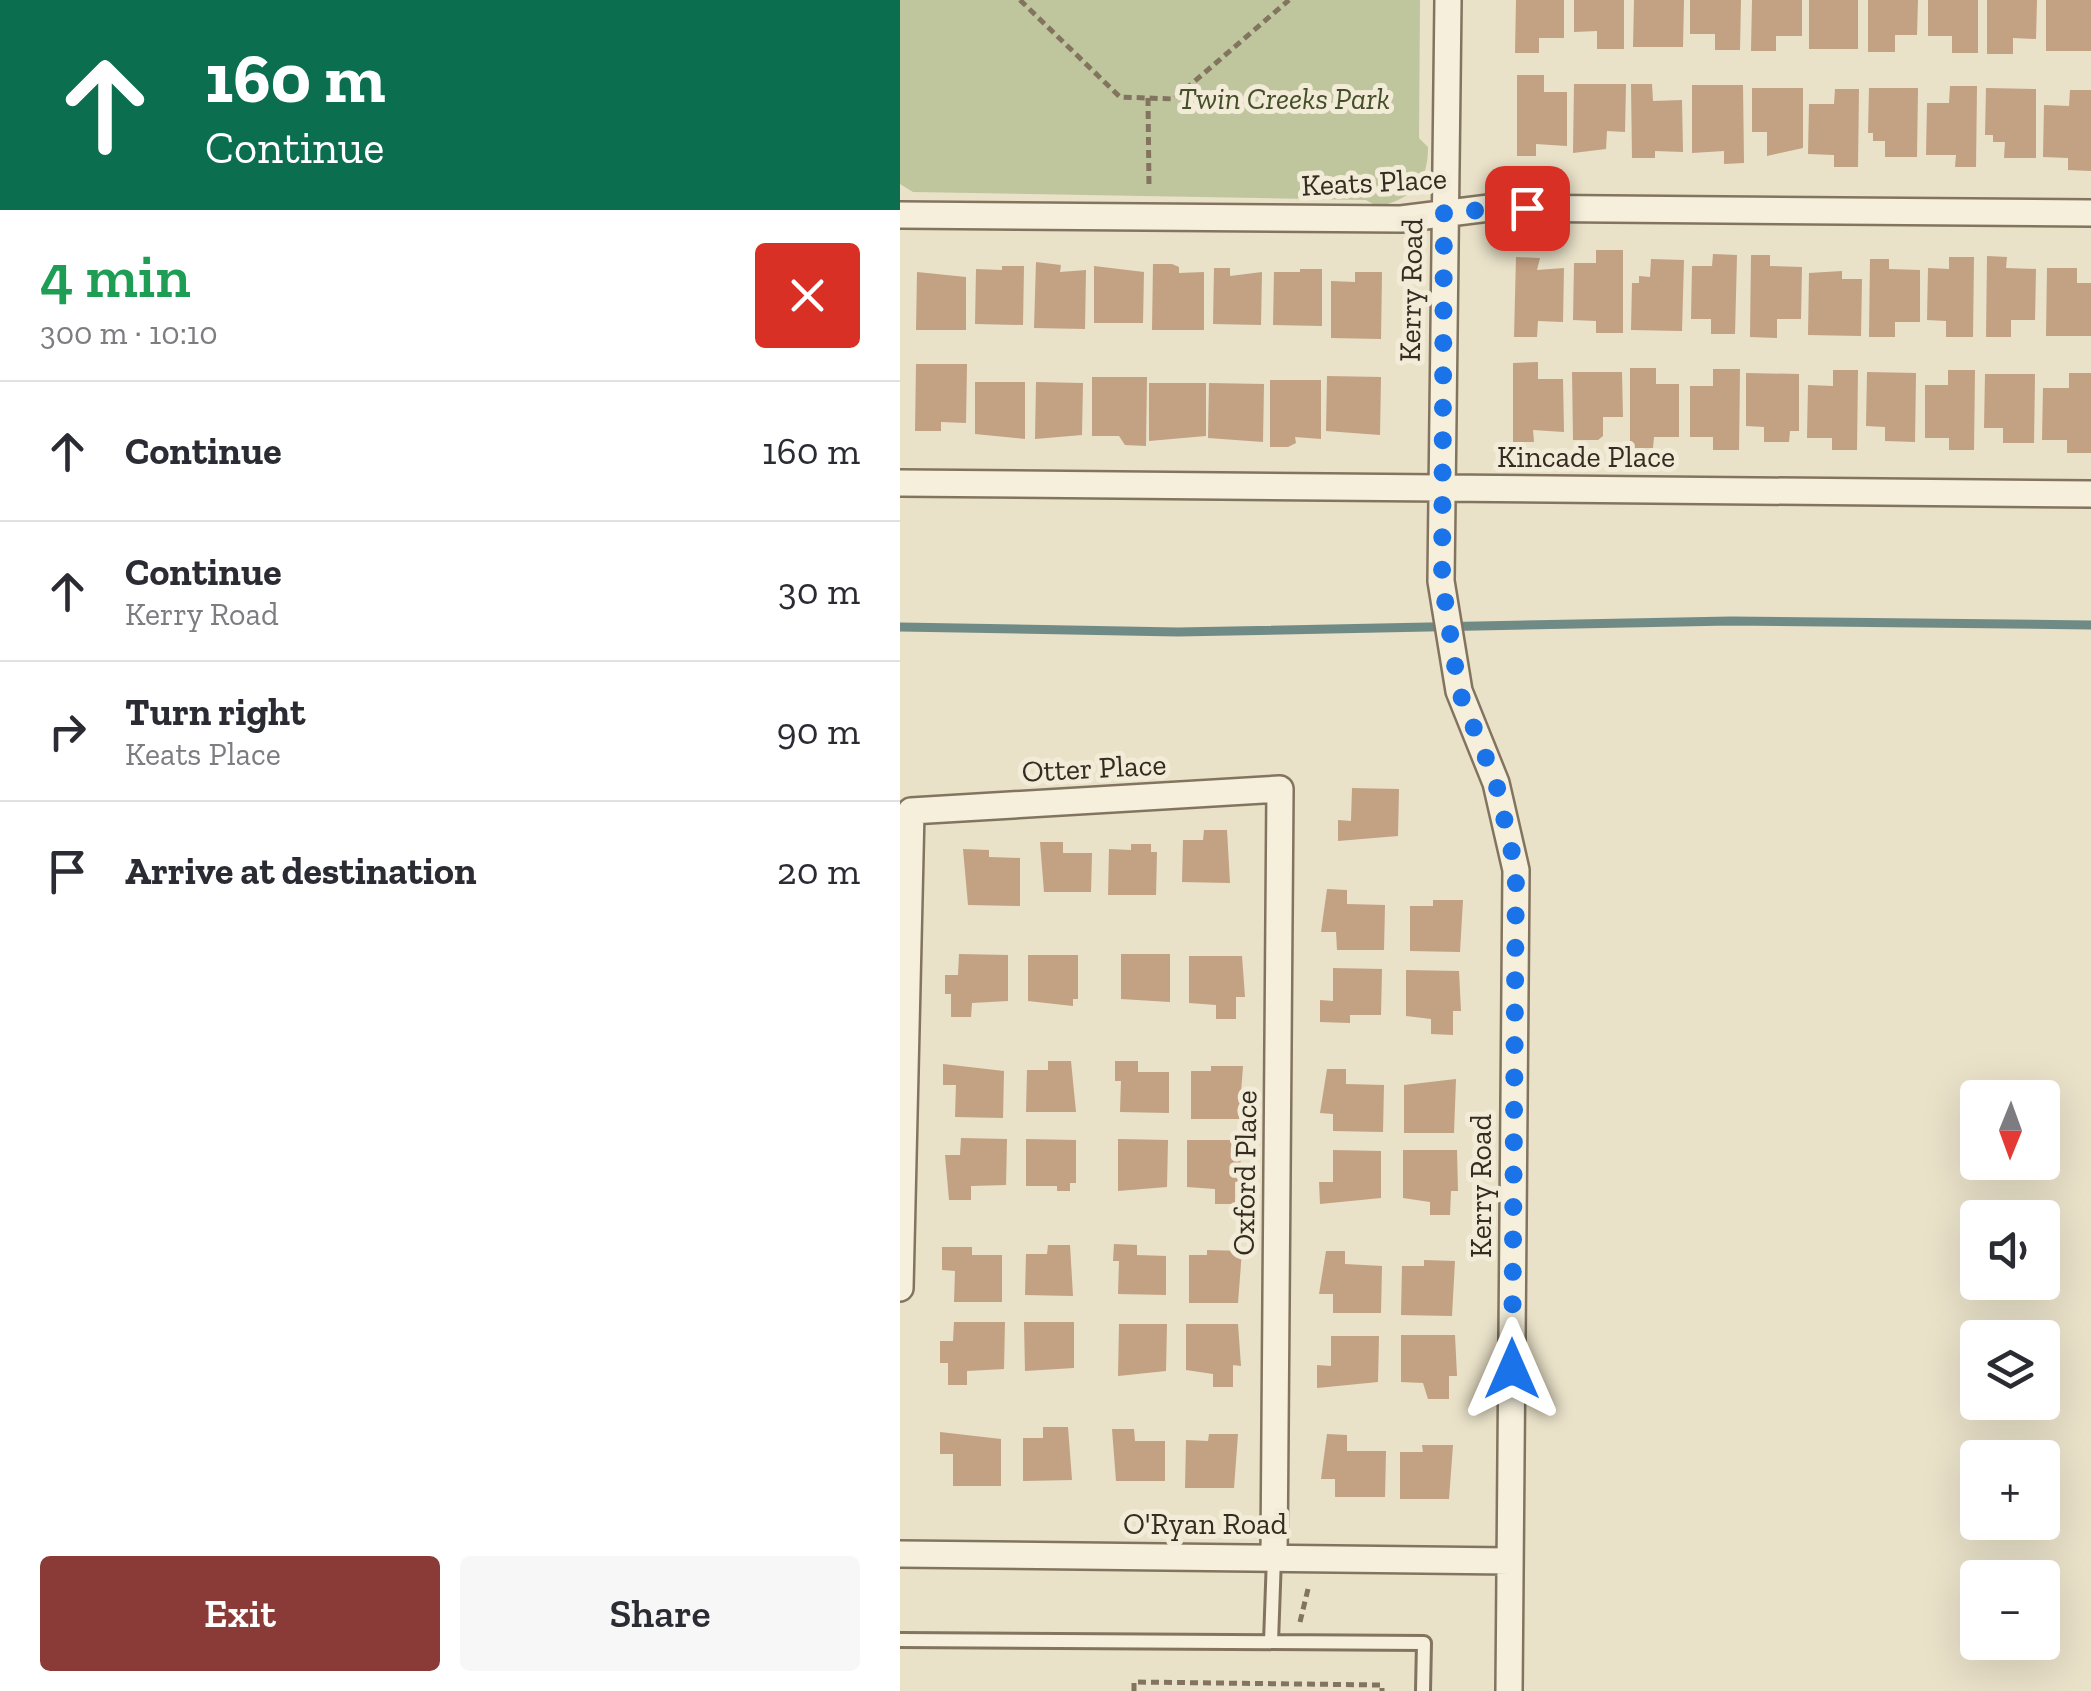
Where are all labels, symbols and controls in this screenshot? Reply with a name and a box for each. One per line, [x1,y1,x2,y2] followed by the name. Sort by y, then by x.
[205,36,386,120] text: 160 m
[40,40,170,170] icon: ahead
[1178,81,1390,117] park label: Twin Creeks Park
[205,121,384,175] text: Continue
[1300,160,1448,204] street label: Keats Place
[1485,166,1570,251] pin
[1500,181,1555,236] icon: arrive
[1392,217,1430,362] street label: Kerry Road
[40,240,191,312] text: 4 min
[755,243,860,348] button: close
[40,314,218,352] text: 300 m · 10:10
[40,424,95,479] icon: ahead
[125,428,282,474] text: Continue
[762,428,860,474] text: 160 m
[1497,439,1675,475] street label: Kincade Place
[125,549,282,595] text: Continue
[40,564,95,619] icon: ahead
[778,568,860,614] text: 30 m
[125,595,278,633] text: Kerry Road
[125,689,305,735] text: Turn right
[40,704,95,759] icon: right
[777,708,860,754] text: 90 m
[125,735,281,773] text: Keats Place
[1021,746,1167,790] street label: Otter Place
[40,844,95,899] icon: arrive
[125,848,476,894] text: Arrive at destination
[777,848,860,894] text: 20 m
[1960,1080,2060,1180] north arrow
[1960,1080,2060,1660] map controls
[1226,1090,1264,1256] street label: Oxford Place
[1463,1114,1499,1258] street label: Kerry Road
[1960,1200,2060,1300] button: sound
[1460,1317,1564,1421] position arrow
[1960,1320,2060,1420] button: layers
[1960,1440,2060,1540] button: +
[1123,1506,1288,1542] street label: O'Ryan Road
[40,1556,440,1671] button: Exit
[460,1556,860,1671] button: Share
[1960,1560,2060,1660] button: −

